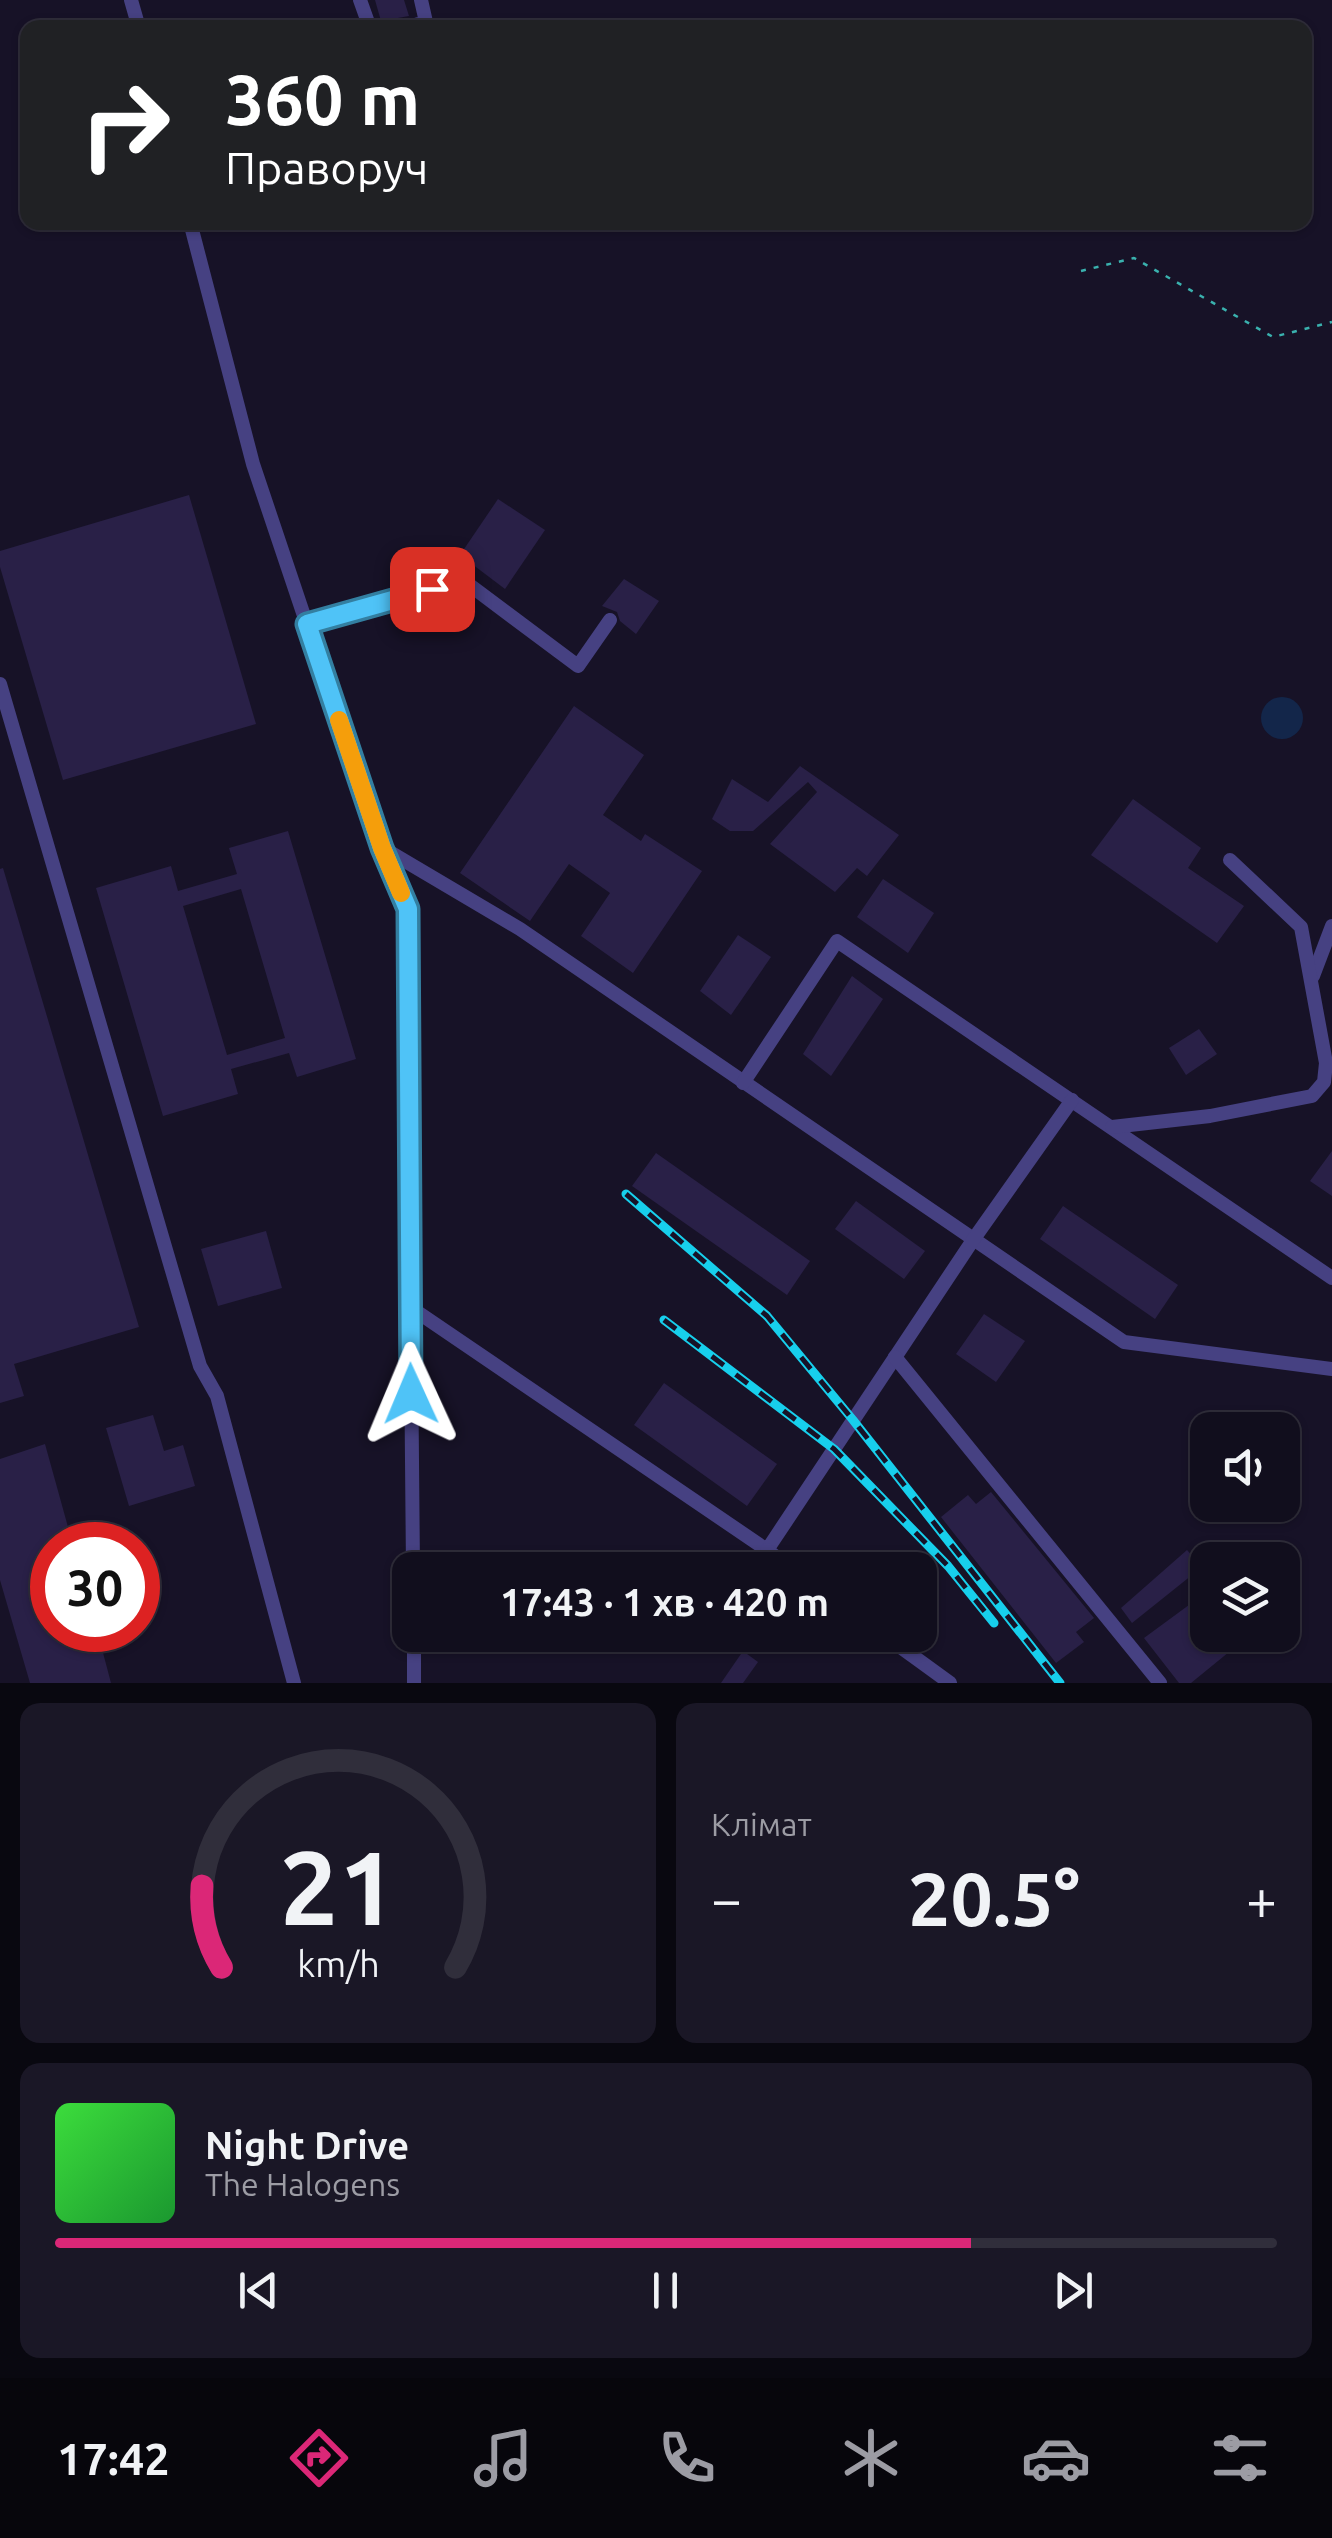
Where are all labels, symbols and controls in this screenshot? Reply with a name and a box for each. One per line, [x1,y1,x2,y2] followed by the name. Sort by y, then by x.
[60,60,190,190] icon: right
[225,60,420,138] text: 360 m
[225,142,428,193] text: Праворуч
[390,547,475,632] pin
[405,562,460,617] icon: arrive
[359,1342,463,1446] position arrow
[1190,1412,1300,1652] map controls
[1190,1412,1300,1522] button: sound
[30,1522,160,1652] speed limit sign: 30
[1190,1542,1300,1652] button: layers
[500,1581,829,1623] text: 17:43 · 1 хв · 420 m
[711,1806,812,1842] text: Клімат
[279,1828,397,1945] text: 21
[908,1856,1080,1940] text: 20.5°
[711,1868,742,1929] text: −
[1246,1868,1277,1929] text: +
[297,1944,379,1984] text: km/h
[205,2124,409,2166] text: Night Drive
[205,2166,400,2202] text: The Halogens
[231,2263,286,2318] icon: previous
[638,2263,693,2318] icon: pause
[1046,2263,1101,2318] icon: next
[284,2423,354,2493] icon: directions
[468,2423,538,2493] icon: music
[652,2423,722,2493] icon: phone
[836,2423,906,2493] icon: climate
[1021,2423,1091,2493] icon: car
[1205,2423,1275,2493] icon: filters
[57,2433,170,2484] text: 17:42

